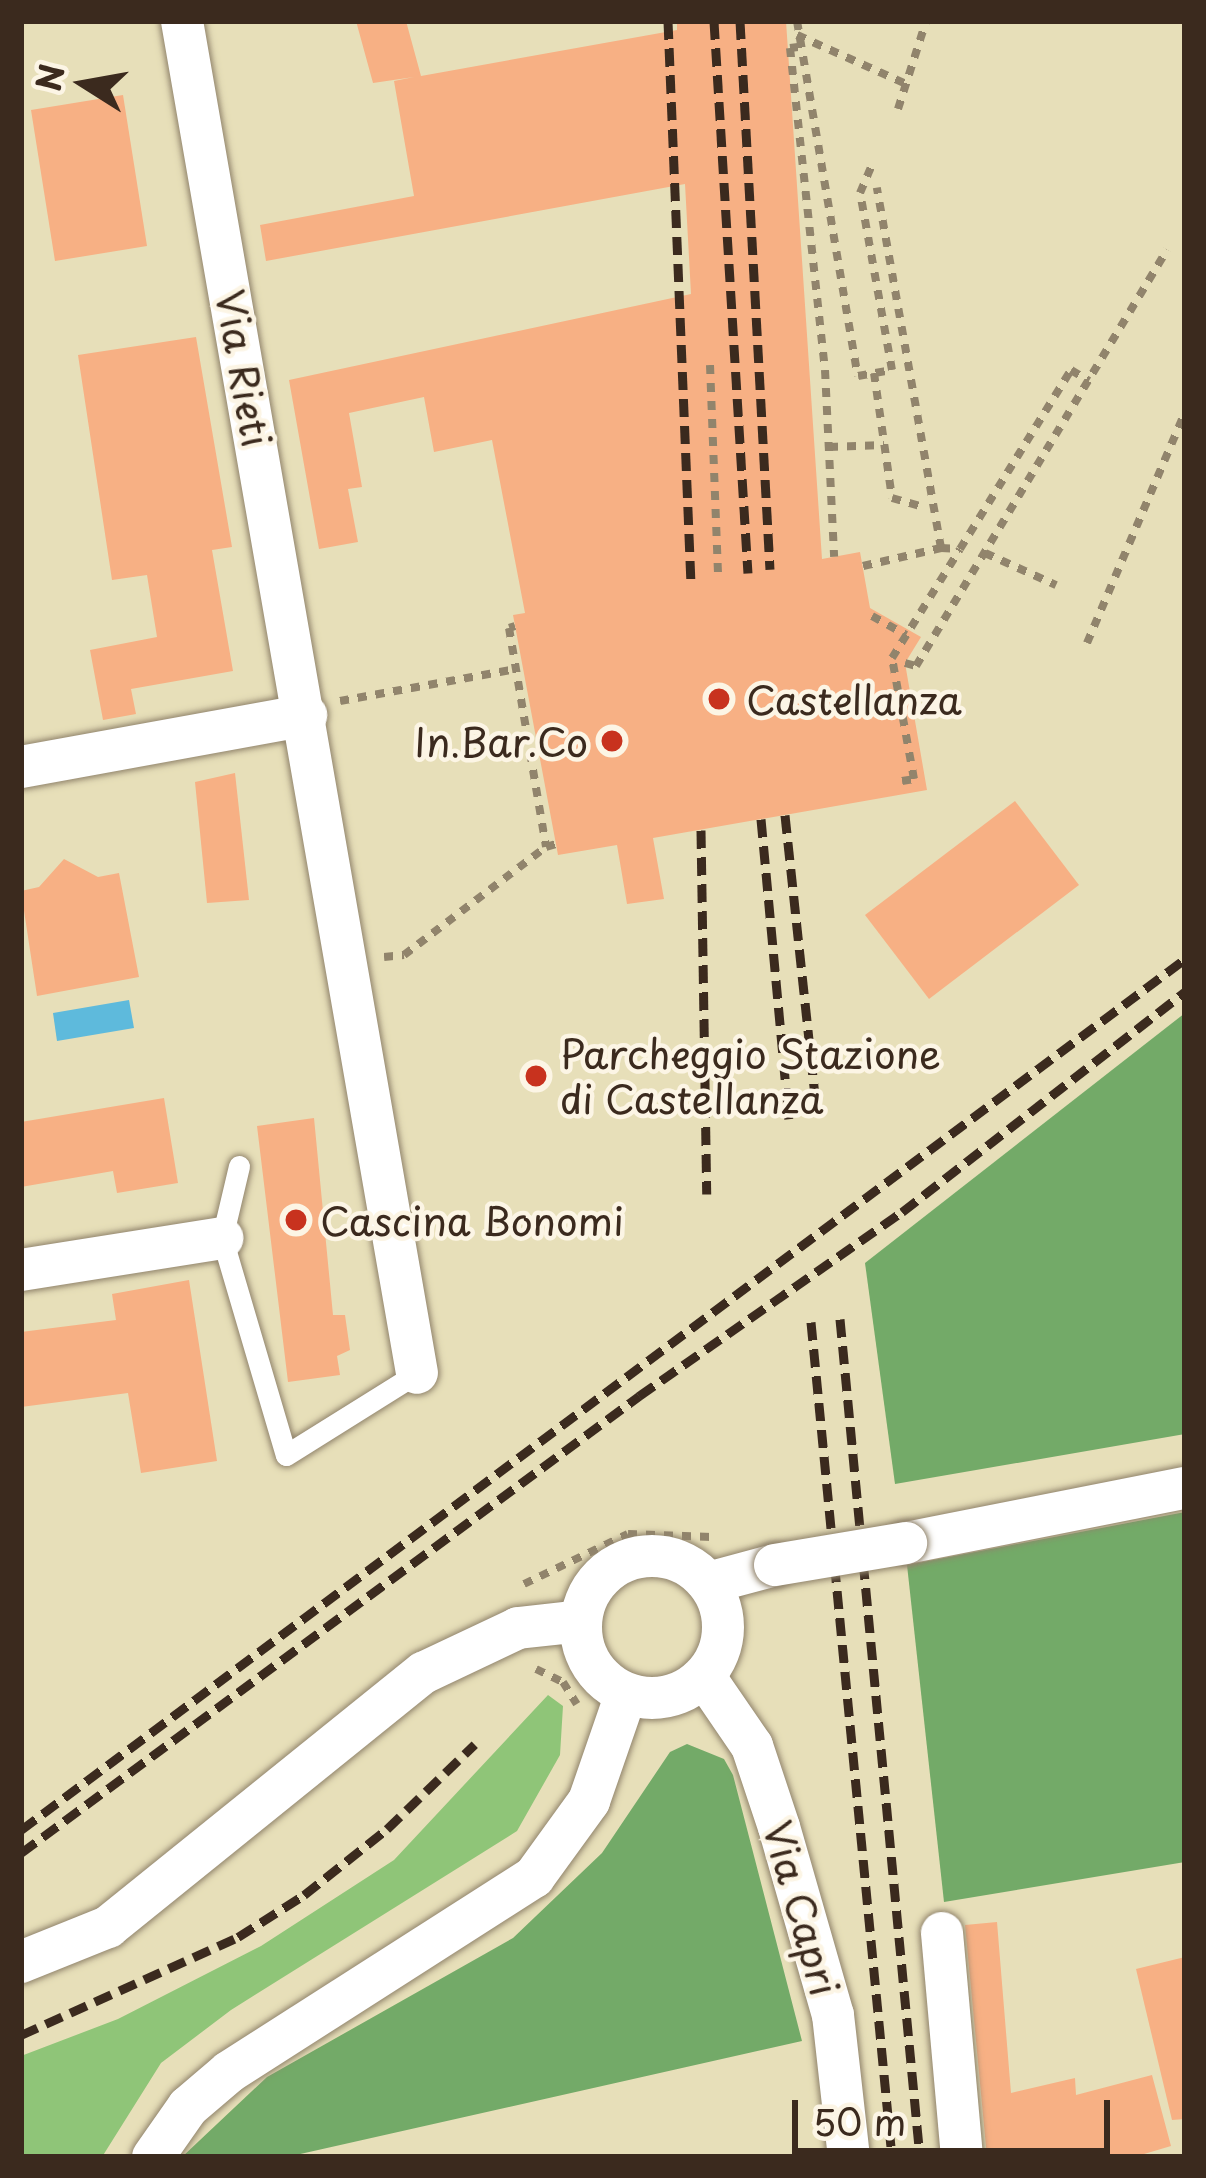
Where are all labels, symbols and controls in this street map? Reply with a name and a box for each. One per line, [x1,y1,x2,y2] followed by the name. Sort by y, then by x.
[24,24,144,144] north arrow
[22,60,76,95] text: N
[207,286,281,450] street label: Via Rieti
[746,676,962,722] place label: Castellanza
[703,683,735,715] marker: Castellanza
[414,718,588,764] place label: In.Bar.Co
[599,728,625,754] marker: In.Bar.Co
[560,1031,942,1122] place label: Parcheggio Stazione di Castellanza
[523,1063,549,1089] marker: Parcheggio Stazione di Castellanza
[320,1197,626,1243] place label: Cascina Bonomi
[283,1207,309,1233] marker: Cascina Bonomi
[755,1816,849,2000] street label: Via Capri
[798,2076,1116,2150] scale bar
[813,2094,906,2148] text: 50 m

